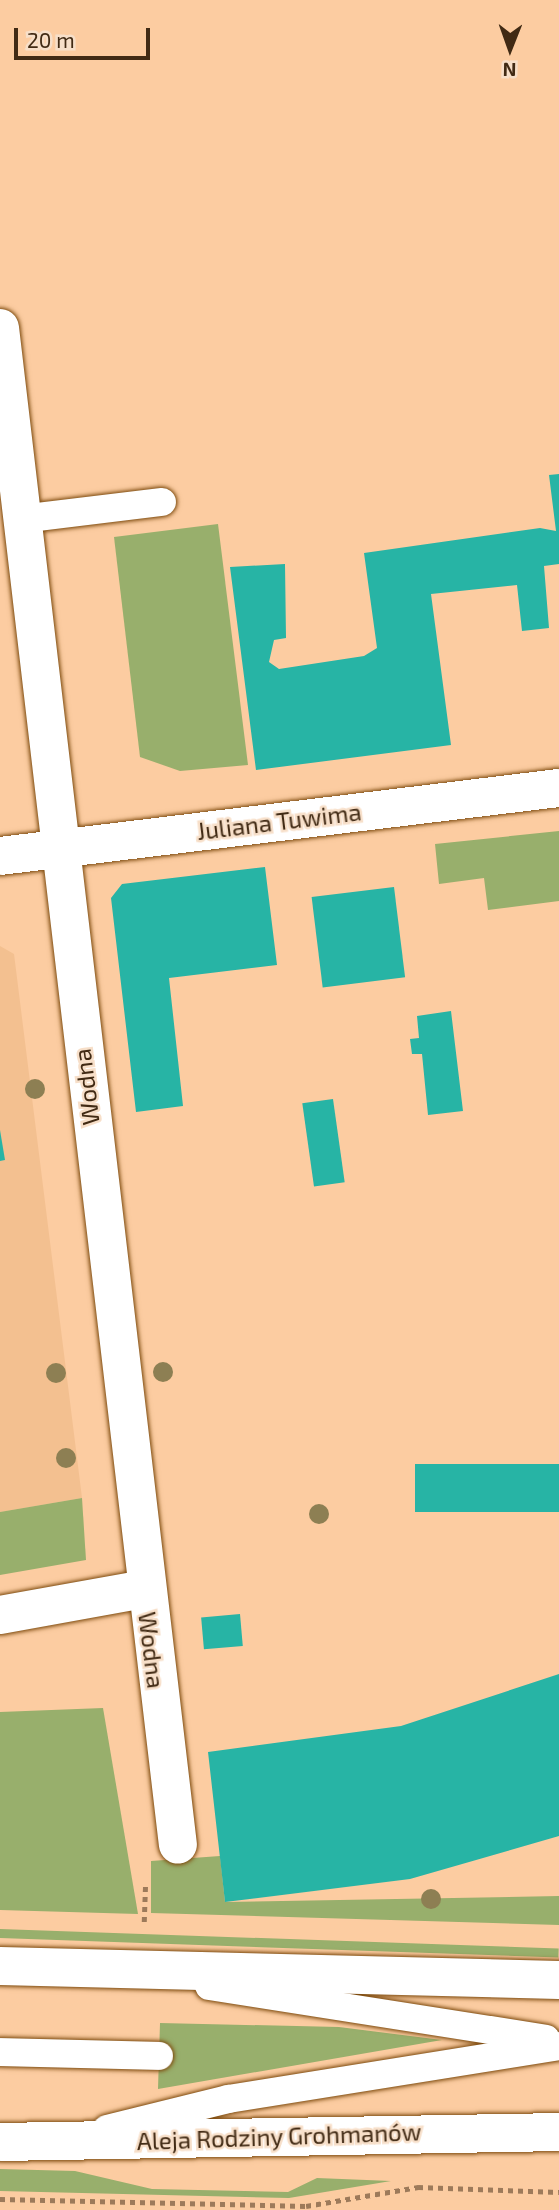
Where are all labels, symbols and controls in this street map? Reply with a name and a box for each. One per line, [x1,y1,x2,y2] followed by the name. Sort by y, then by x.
[18,14,154,58] scale bar
[475,14,545,84] north arrow
[27,27,75,52] text: 20 m
[503,59,517,82] text: N
[195,797,363,845] street label: Juliana Tuwima
[67,1047,105,1127] street label: Wodna
[133,1610,171,1690] street label: Wodna
[136,2117,422,2155] street label: Aleja Rodziny Grohmanów

